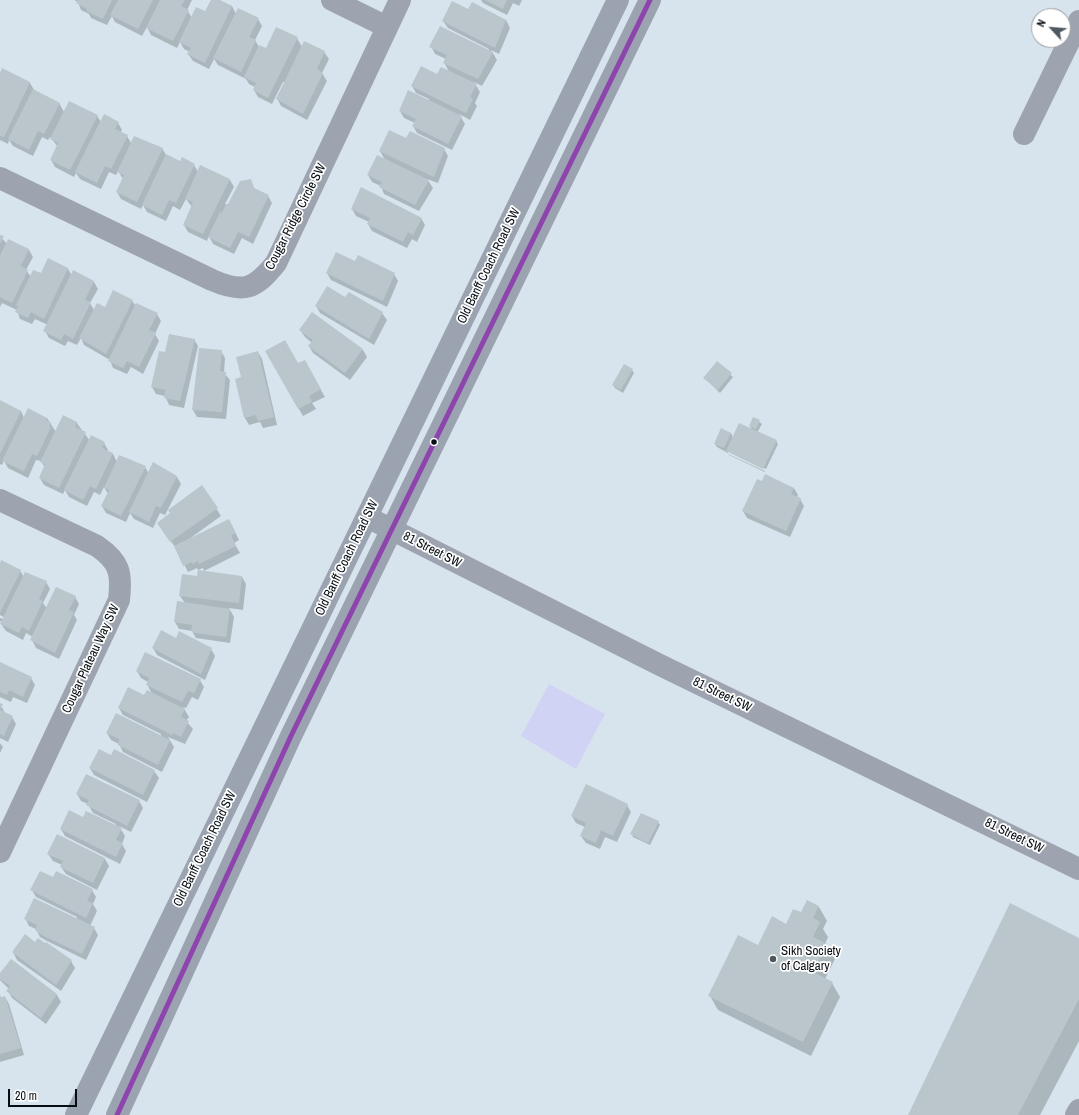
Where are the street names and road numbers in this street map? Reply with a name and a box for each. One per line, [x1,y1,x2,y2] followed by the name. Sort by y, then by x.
[262,161,330,273] street label: Cougar Ridge Circle SW
[454,206,524,326] street label: Old Banff Coach Road SW
[312,498,382,618] street label: Old Banff Coach Road SW
[400,529,464,571] street label: 81 Street SW
[59,602,123,716] street label: Cougar Plateau Way SW
[690,674,754,716] street label: 81 Street SW
[170,789,240,909] street label: Old Banff Coach Road SW
[982,815,1046,857] street label: 81 Street SW

